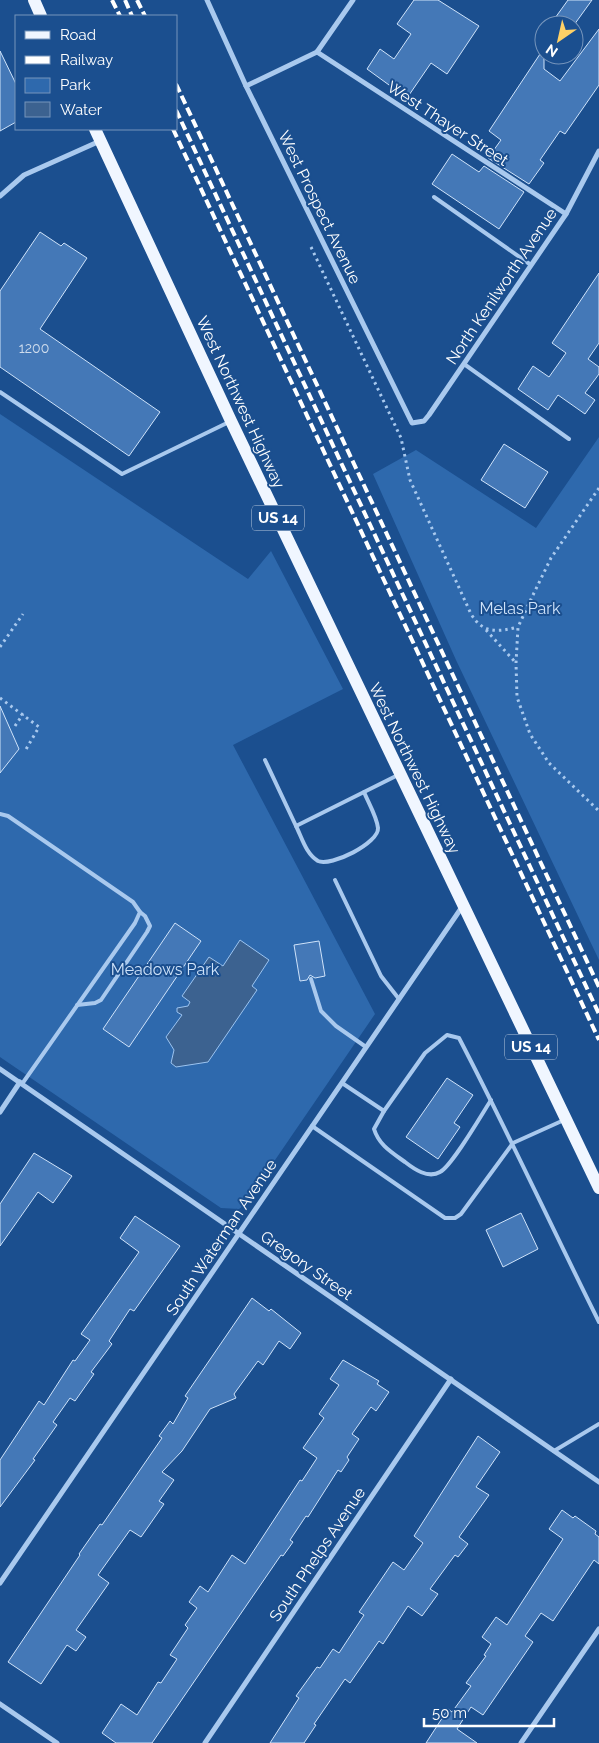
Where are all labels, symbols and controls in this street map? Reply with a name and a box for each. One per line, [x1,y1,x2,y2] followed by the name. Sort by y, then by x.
[15,15,178,130] legend
[534,15,584,65] north arrow
[60,26,96,44] text: Road
[543,41,561,60] text: N
[60,51,113,69] text: Railway
[60,76,91,94] text: Park
[384,77,512,170] street label: West Thayer Street
[60,101,103,119] text: Water
[274,128,365,287] street label: West Prospect Avenue
[442,204,561,368] street label: North Kenilworth Avenue
[192,313,289,492] street label: West Northwest Highway
[19,340,49,356] house number: 1200
[252,506,304,530] road number: US 14
[480,599,561,618] park label: Melas Park
[365,680,464,857] street label: West Northwest Highway
[111,960,220,979] park label: Meadows Park
[505,1034,557,1060] road number: US 14
[162,1156,281,1319] street label: South Waterman Avenue
[257,1227,357,1305] street label: Gregory Street
[265,1484,369,1625] street label: South Phelps Avenue
[424,1696,554,1728] scale bar
[432,1704,467,1722] text: 50 m

